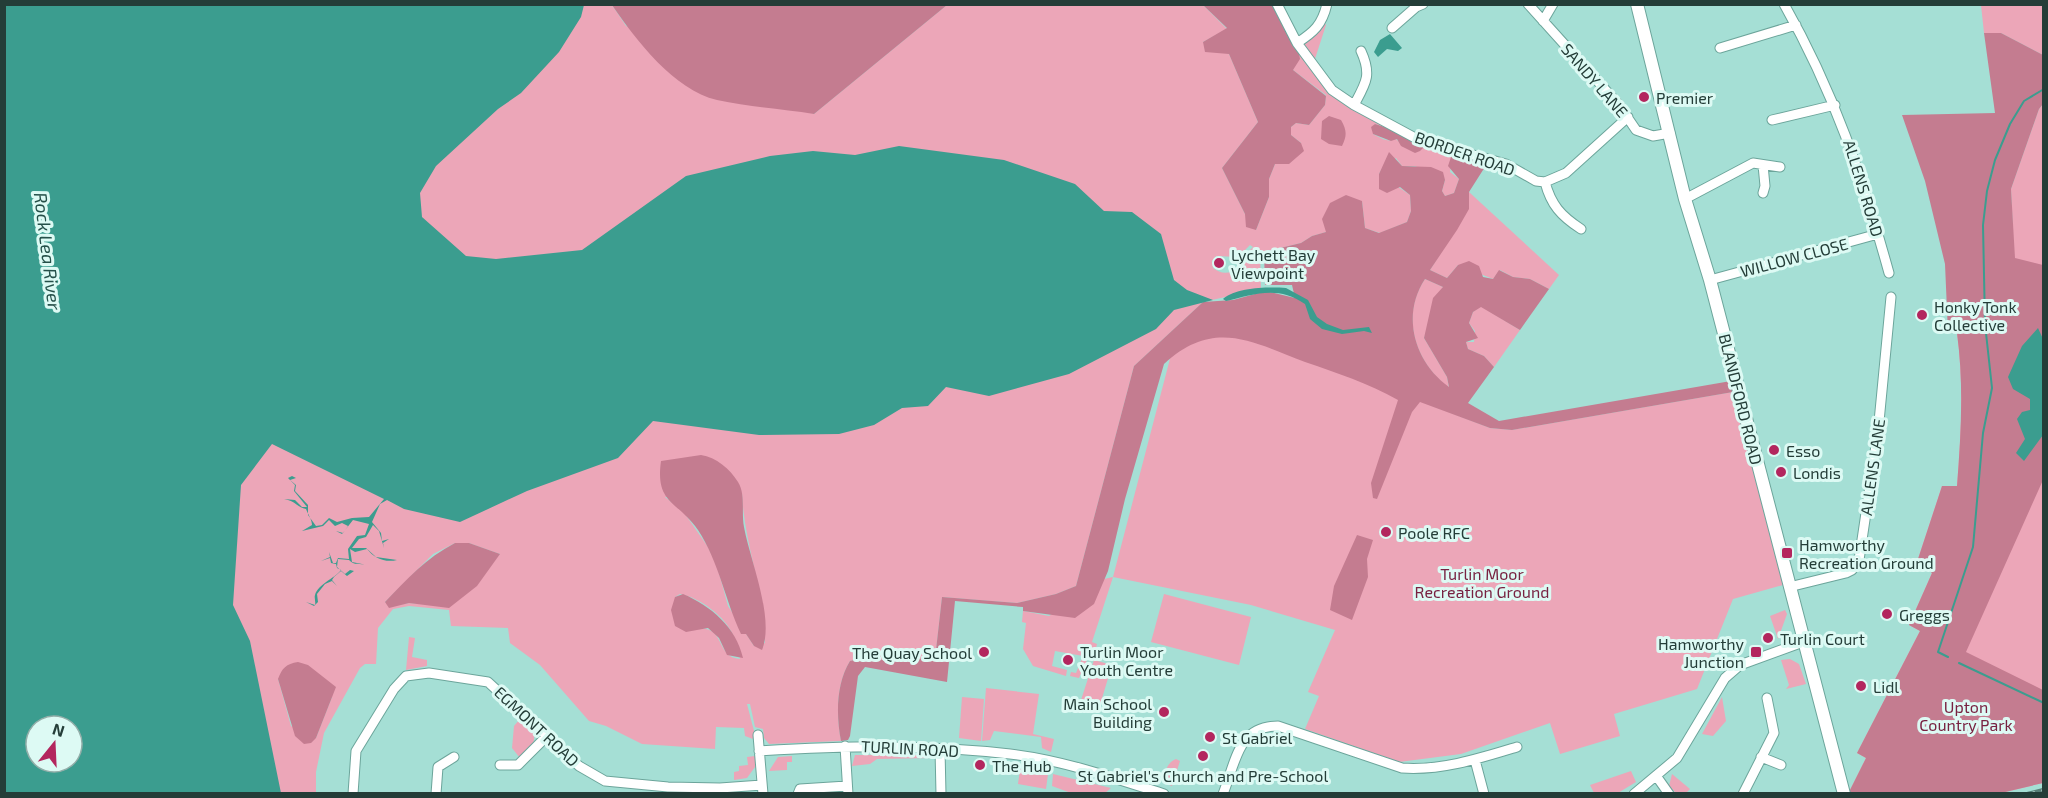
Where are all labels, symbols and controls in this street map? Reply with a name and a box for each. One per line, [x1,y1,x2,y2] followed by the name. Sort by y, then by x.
[1558,39,1632,121] street label: SANDY LANE
[1656,88,1714,107] place label: Premier
[1637,90,1651,104] marker: Premier
[1412,127,1518,179] street label: BORDER ROAD
[1840,137,1888,239] street label: ALLENS ROAD
[30,191,66,312] water label: Rock Lea River
[1738,234,1850,280] street label: WILLOW CLOSE
[1231,245,1316,282] place label: Lychett Bay Viewpoint
[1212,256,1226,270] marker: Lychett Bay Viewpoint
[1934,297,2017,334] place label: Honky Tonk Collective
[1915,308,1929,322] marker: Honky Tonk Collective
[1716,332,1766,466] street label: BLANDFORD ROAD
[1856,417,1888,517] street label: ALLENS LANE
[1786,441,1820,460] place label: Esso
[1767,443,1781,457] marker: Esso
[1793,463,1841,482] place label: Londis
[1774,465,1788,479] marker: Londis
[1398,523,1470,542] place label: Poole RFC
[1379,525,1393,539] marker: Poole RFC
[1799,535,1934,572] place label: Hamworthy Recreation Ground
[1780,546,1794,560] marker: Hamworthy Recreation Ground
[1415,564,1549,601] park label: Turlin Moor Recreation Ground
[1899,605,1950,624] place label: Greggs
[1880,607,1894,621] marker: Greggs
[1780,629,1865,648] place label: Turlin Court
[1761,631,1775,645] marker: Turlin Court
[1658,634,1745,671] place label: Hamworthy Junction
[1080,642,1173,679] place label: Turlin Moor Youth Centre
[852,643,972,663] place label: The Quay School
[977,645,991,659] marker: The Quay School
[1749,645,1763,659] marker: Hamworthy Junction
[1061,653,1075,667] marker: Turlin Moor Youth Centre
[1873,677,1899,696] place label: Lidl
[1854,679,1868,693] marker: Lidl
[491,682,583,770] street label: EGMONT ROAD
[1063,694,1152,731] place label: Main School Building
[1919,697,2013,734] park label: Upton Country Park
[1157,705,1171,719] marker: Main School Building
[24,714,84,774] north arrow
[50,718,67,740] text: N
[1222,728,1292,747] place label: St Gabriel
[1203,730,1217,744] marker: St Gabriel
[860,736,960,760] street label: TURLIN ROAD
[1196,749,1210,763] marker: St Gabriel's Church and Pre-School
[992,756,1052,775] place label: The Hub
[973,758,987,772] marker: The Hub
[1078,766,1328,785] place label: St Gabriel's Church and Pre-School

